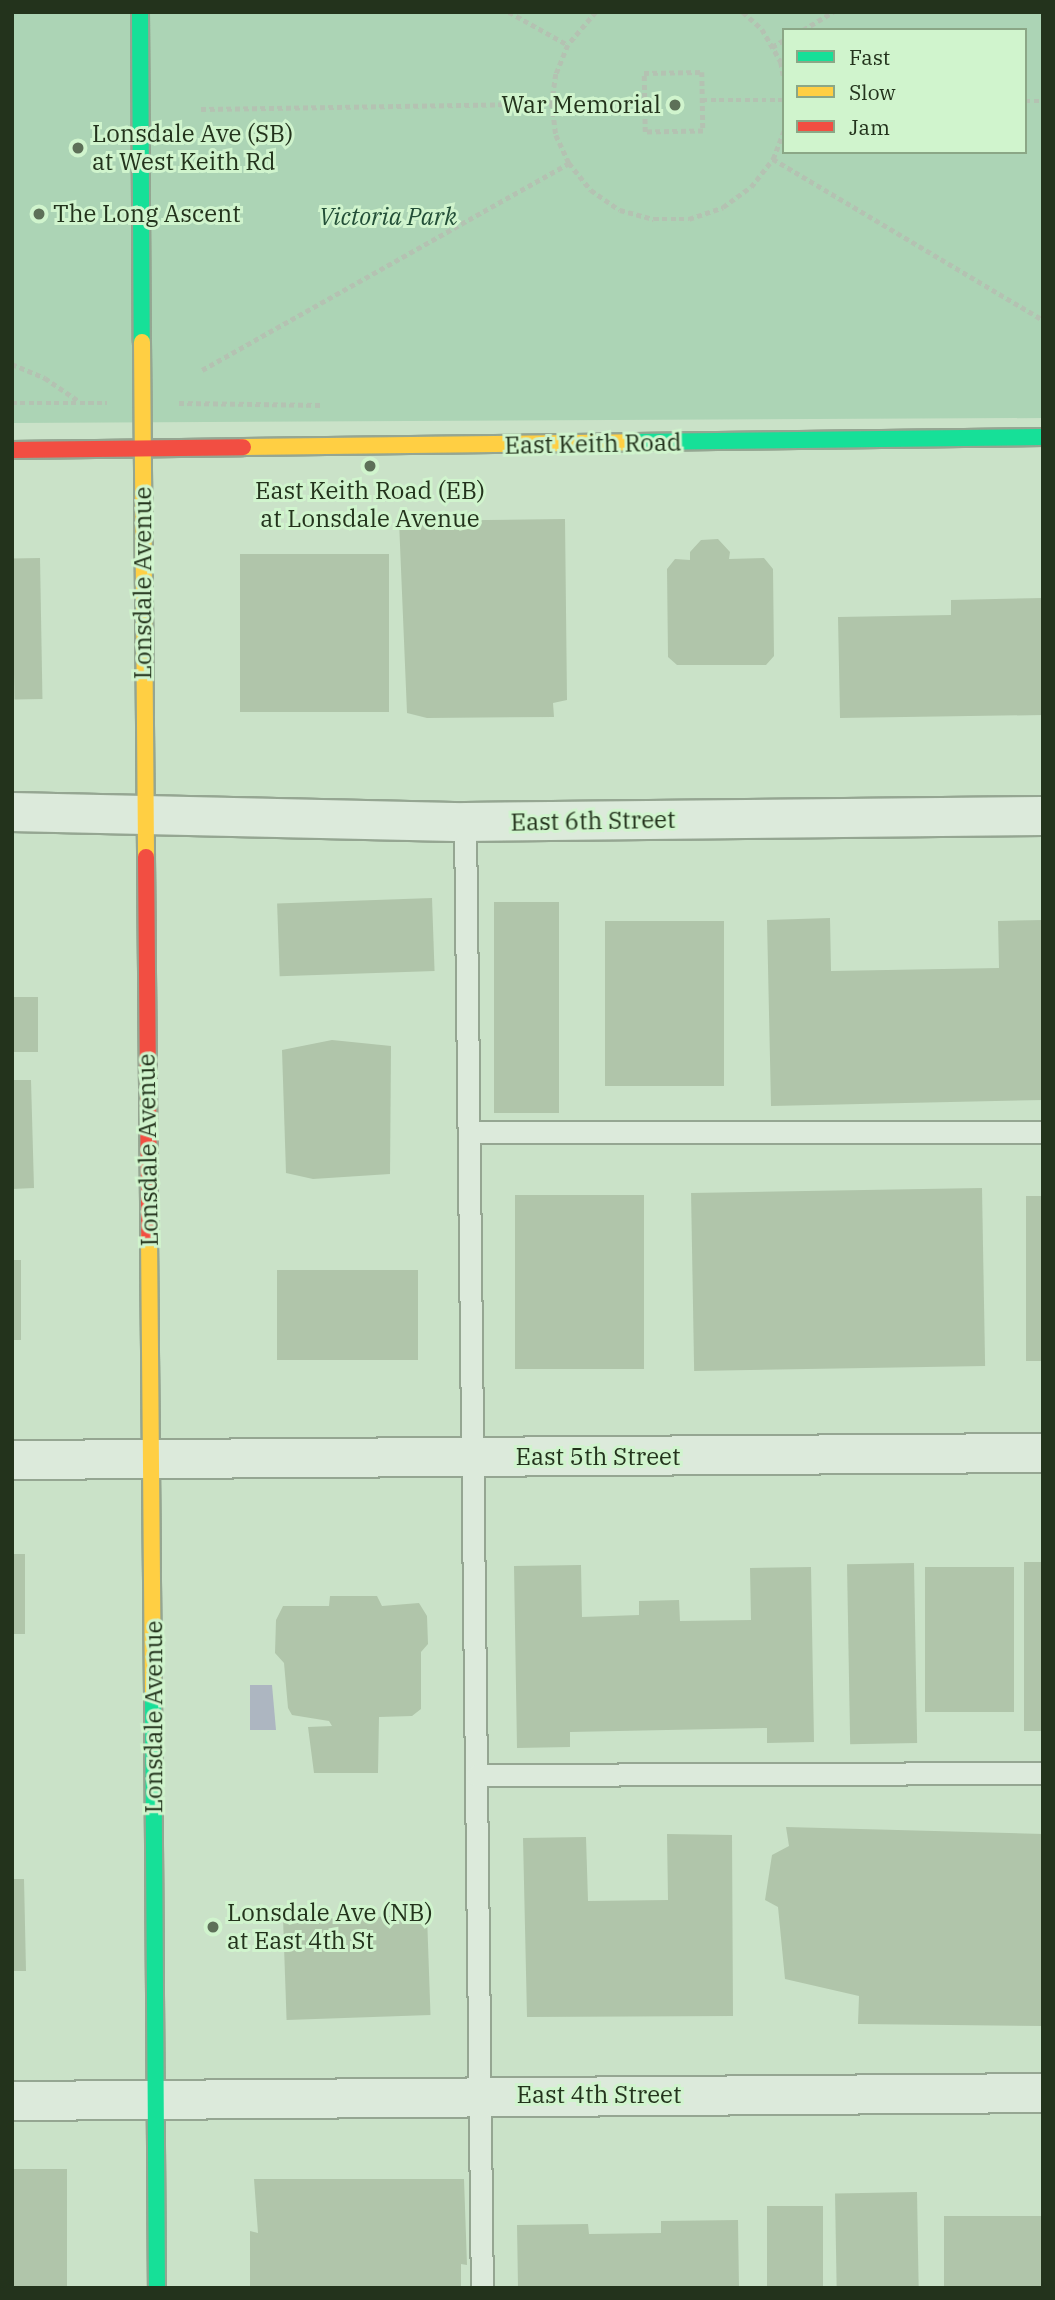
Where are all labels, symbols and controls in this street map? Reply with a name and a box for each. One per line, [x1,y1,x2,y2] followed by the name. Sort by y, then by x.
[782,28,1027,154] legend
[849,43,890,71] text: Fast
[849,78,896,106] text: Slow
[501,91,661,119] place label: War Memorial
[667,97,683,113] marker: War Memorial
[849,113,890,141] text: Jam
[92,120,293,176] place label: Lonsdale Ave (SB) at West Keith Rd
[70,140,86,156] marker: Lonsdale Ave (SB) at West Keith Rd
[53,200,241,228] place label: The Long Ascent
[319,203,457,231] park label: Victoria Park
[31,206,47,222] marker: The Long Ascent
[504,428,682,460] street label: East Keith Road
[362,458,378,474] marker: East Keith Road (EB) at Lonsdale Avenue
[255,477,485,533] place label: East Keith Road (EB) at Lonsdale Avenue
[129,487,157,679] street label: Lonsdale Avenue
[510,805,676,837] street label: East 6th Street
[132,1053,164,1247] street label: Lonsdale Avenue
[516,1443,680,1471] street label: East 5th Street
[140,1621,168,1813] street label: Lonsdale Avenue
[227,1899,433,1955] place label: Lonsdale Ave (NB) at East 4th St
[205,1919,221,1935] marker: Lonsdale Ave (NB) at East 4th St
[517,2081,681,2109] street label: East 4th Street

